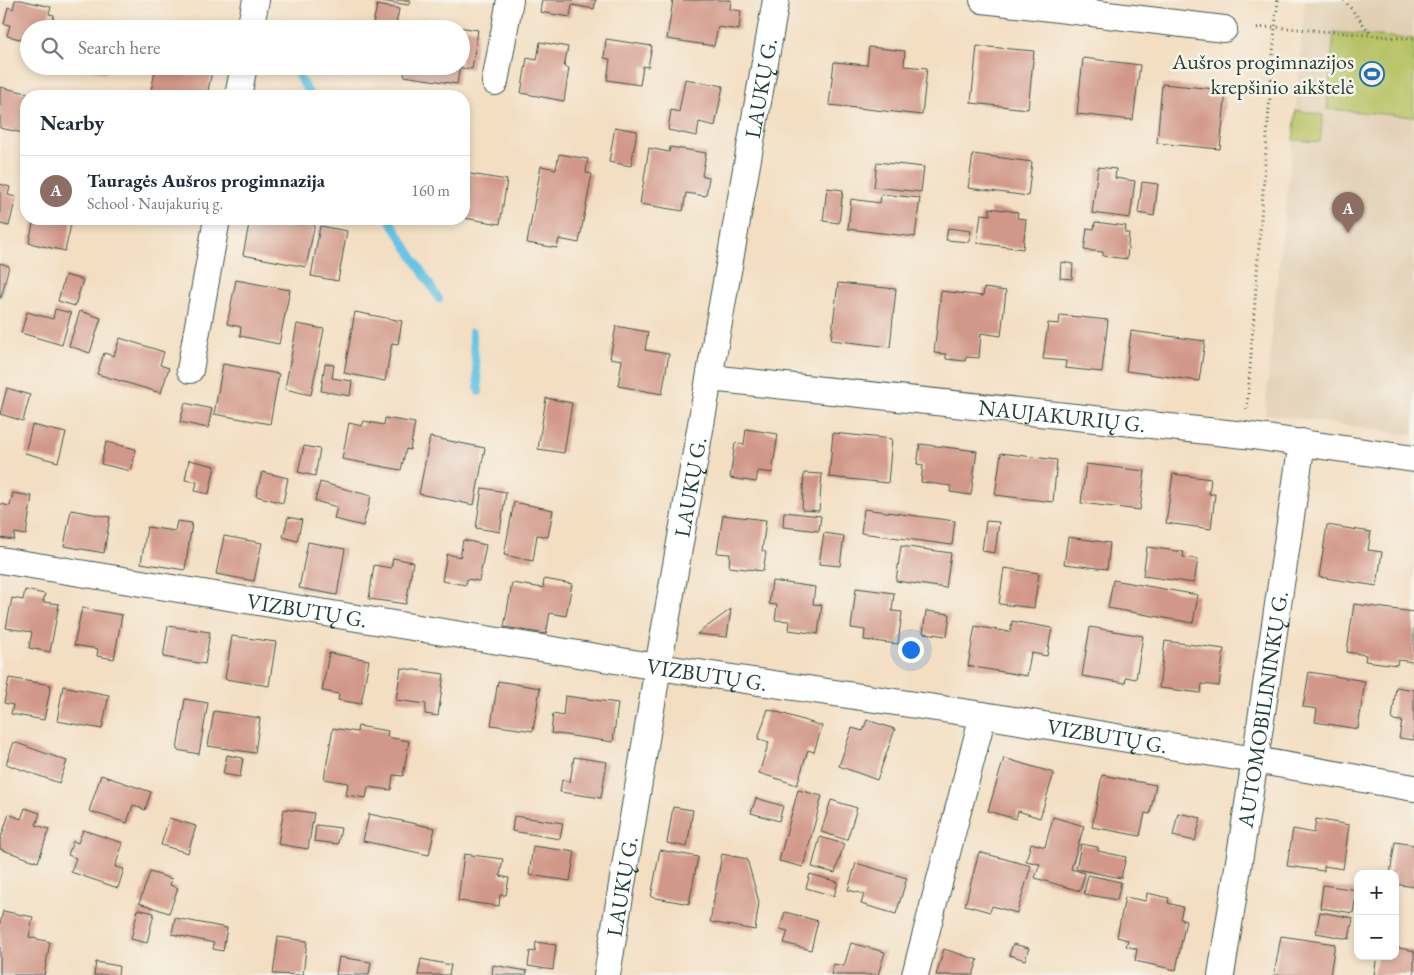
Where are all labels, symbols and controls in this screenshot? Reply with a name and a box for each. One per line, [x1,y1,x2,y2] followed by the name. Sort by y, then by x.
[20,20,470,75] search box
[38,34,66,62] icon: search
[78,35,160,60] text: Search here
[737,36,783,140] street label: LAUKŲ G.
[1171,47,1354,101] place label: Aušros progimnazijos krepšinio aikštelė
[1359,61,1385,87] sports icon: Aušros progimnazijos krepšinio aikštelė
[40,109,104,136] text: Nearby
[87,168,325,193] text: Tauragės Aušros progimnazija
[50,180,62,201] text: A
[411,180,450,201] text: 160 m
[1332,192,1364,233] pin: A
[87,193,223,214] text: School · Naujakurių g.
[977,392,1147,439] street label: NAUJAKURIŲ G.
[667,435,713,539] street label: LAUKŲ G.
[245,586,369,634] street label: VIZBUTŲ G.
[1230,589,1294,831] street label: AUTOMOBILININKŲ G.
[898,637,924,663] your location
[645,651,769,697] street label: VIZBUTŲ G.
[1045,711,1169,760] street label: VIZBUTŲ G.
[599,834,644,938] street label: LAUKŲ G.
[1354,870,1399,960] map controls
[1354,870,1399,915] button: +
[1354,915,1399,960] button: −

